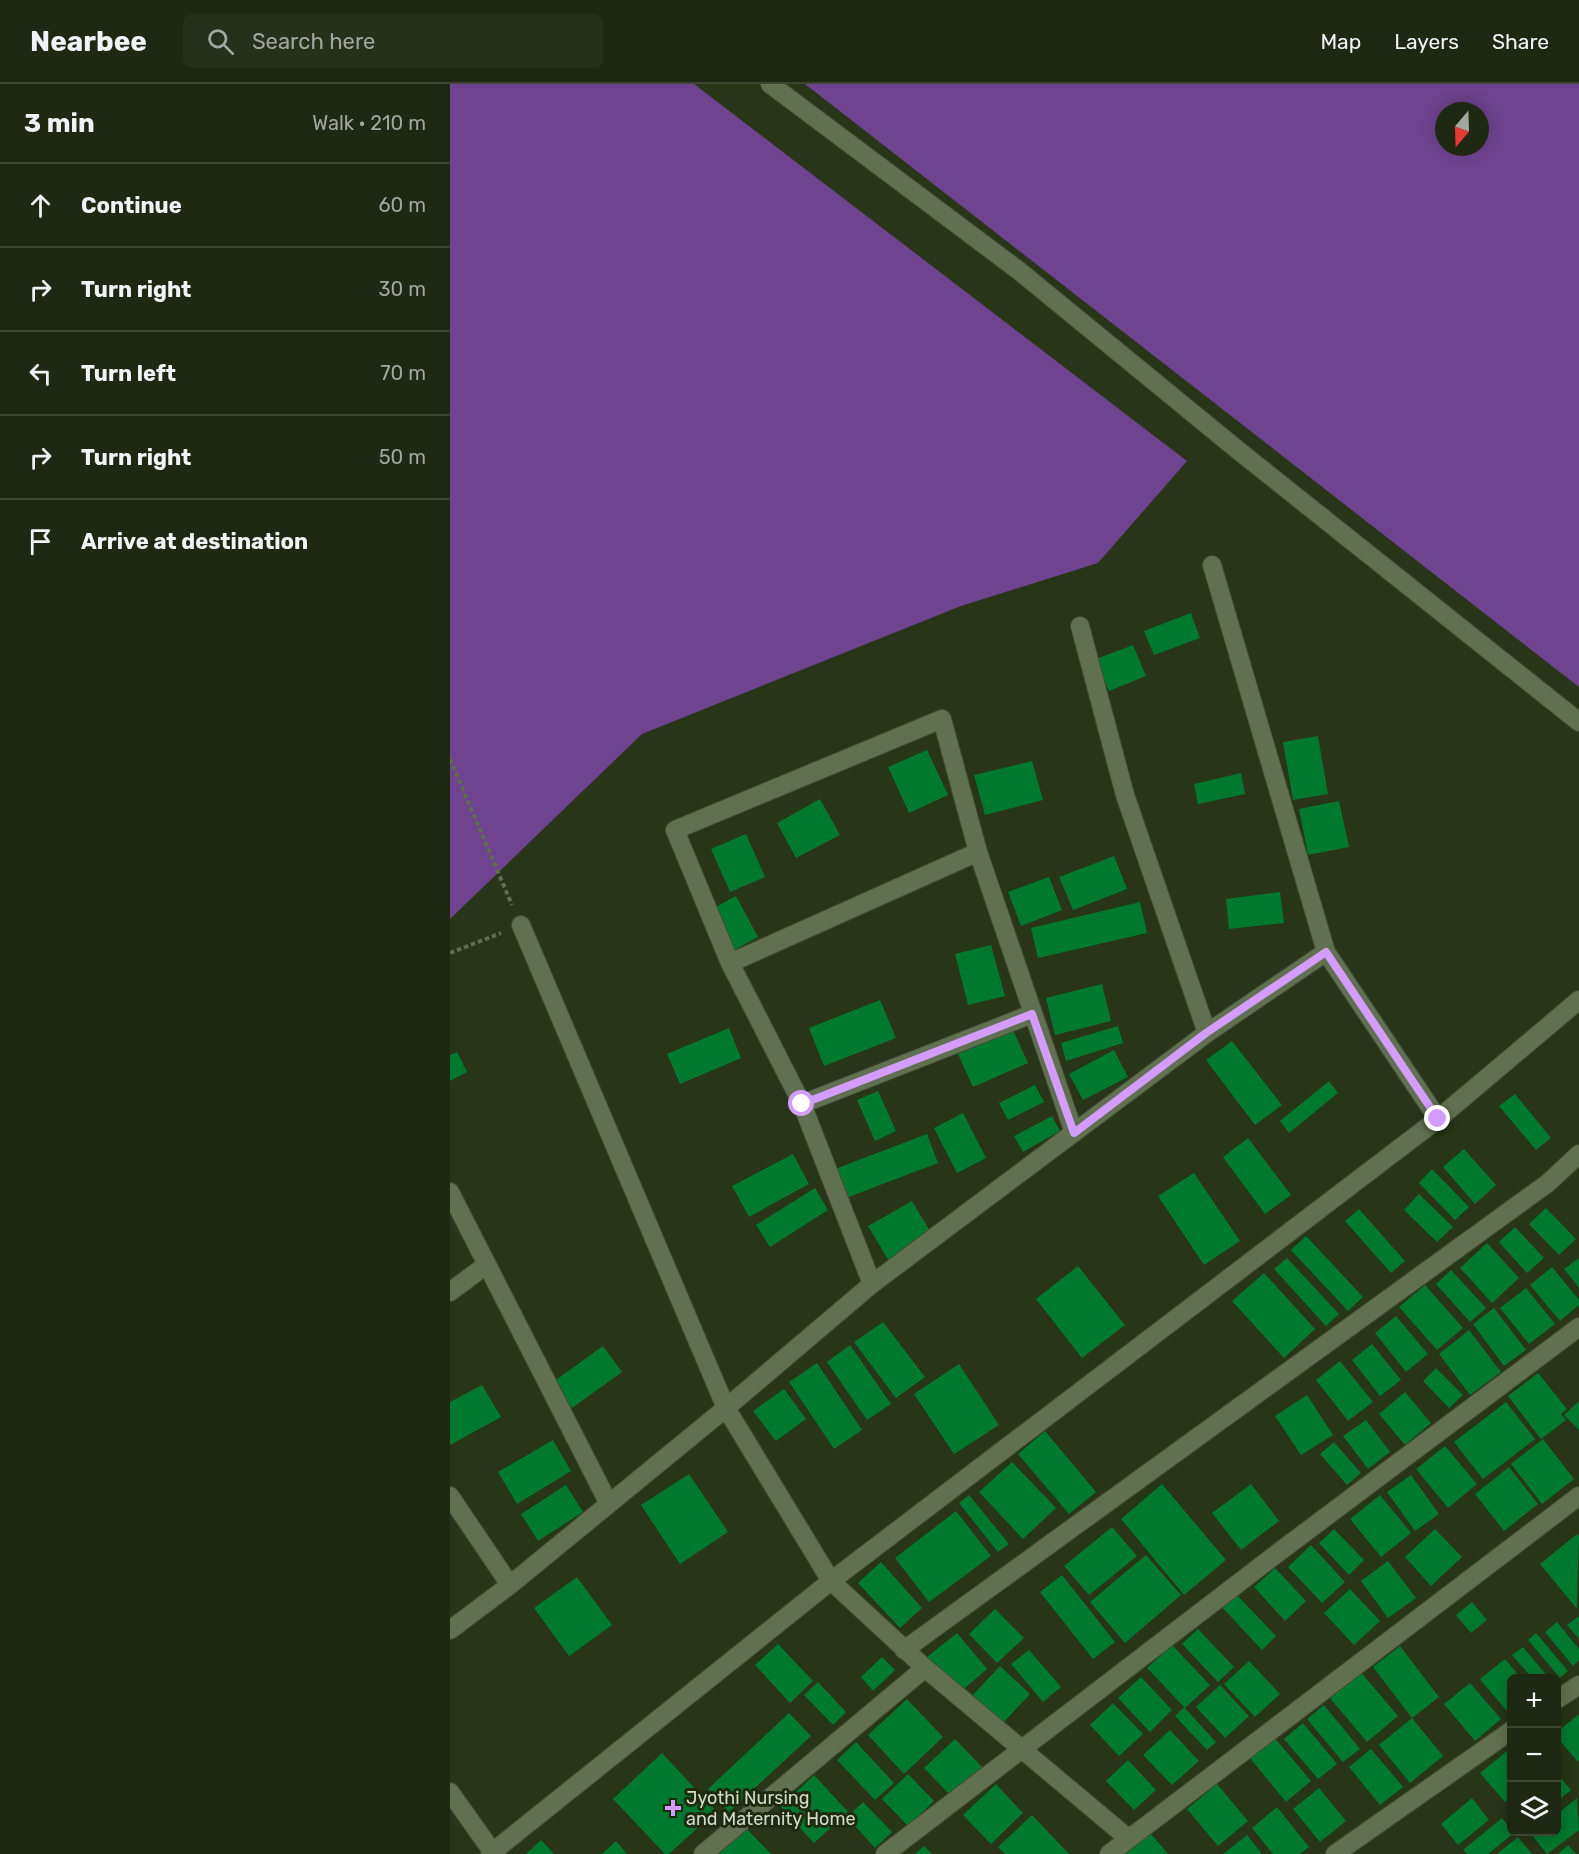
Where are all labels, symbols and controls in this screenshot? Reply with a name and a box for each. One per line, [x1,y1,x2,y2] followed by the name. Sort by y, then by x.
[183,14,603,68] search box
[30,25,147,58] text: Nearbee
[204,25,237,58] icon: search
[252,28,375,55] text: Search here
[1320,29,1361,54] text: Map
[1394,29,1459,54] text: Layers
[1492,29,1549,54] text: Share
[1435,102,1489,156] north arrow
[24,108,95,139] text: 3 min
[312,111,426,135] text: Walk · 210 m
[24,189,57,222] icon: ahead
[81,192,182,219] text: Continue
[379,193,426,217] text: 60 m
[24,273,57,306] icon: right
[81,276,191,303] text: Turn right
[379,277,426,301] text: 30 m
[24,357,57,390] icon: left
[81,360,176,387] text: Turn left
[380,361,426,385] text: 70 m
[24,441,57,474] icon: right
[81,444,191,471] text: Turn right
[379,445,426,469] text: 50 m
[24,525,57,558] icon: arrive
[81,528,308,555] text: Arrive at destination
[788,1090,814,1116] route start
[1424,1105,1450,1131] route end
[1507,1674,1561,1836] map controls
[1507,1674,1561,1728] button: +
[1507,1728,1561,1782] button: −
[1507,1782,1561,1836] button: layers
[686,1787,856,1830] place label: Jyothi Nursing and Maternity Home
[664,1799,682,1817] marker: Jyothi Nursing and Maternity Home

